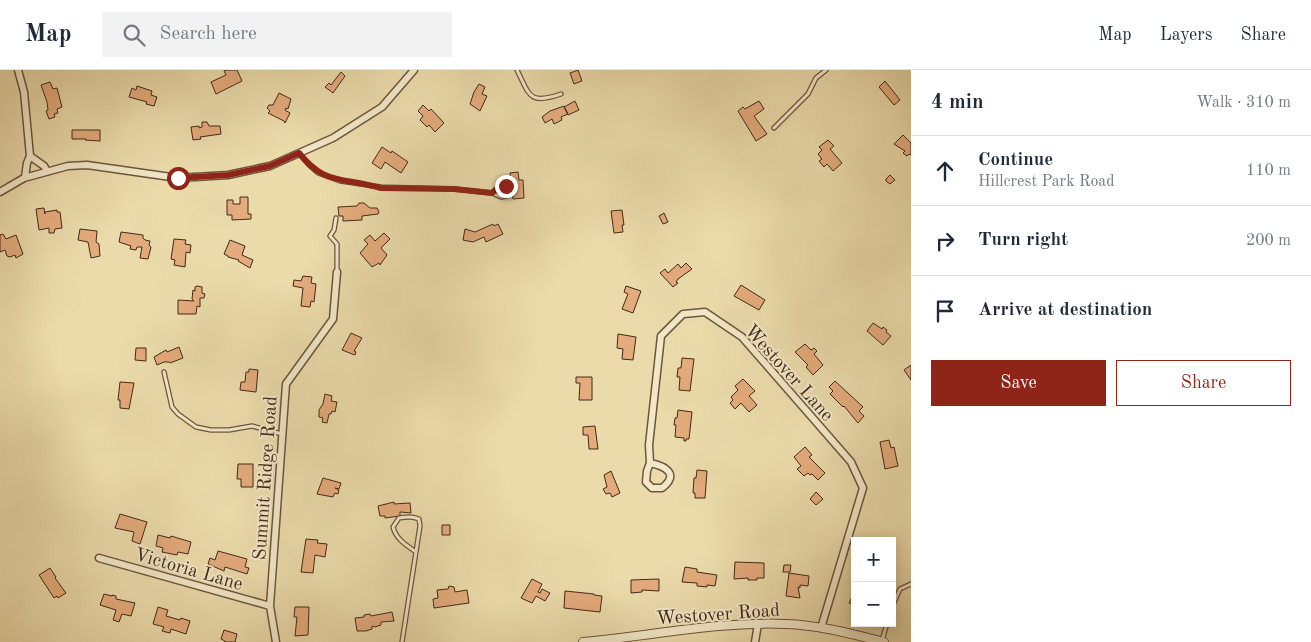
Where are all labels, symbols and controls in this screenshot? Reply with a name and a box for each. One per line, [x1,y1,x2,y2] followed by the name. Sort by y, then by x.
[102,12,452,57] search box
[120,21,148,49] icon: search
[25,23,72,47] text: Map
[160,25,257,44] text: Search here
[1098,26,1132,44] text: Map
[1160,26,1212,44] text: Layers
[1240,26,1286,44] text: Share
[931,92,984,113] text: 4 min
[1196,95,1291,111] text: Walk · 310 m
[978,151,1053,170] text: Continue
[931,157,959,185] icon: ahead
[1246,163,1291,179] text: 110 m
[167,167,190,190] route start
[978,174,1115,190] text: Hillcrest Park Road
[495,175,518,198] route end
[931,227,959,255] icon: right
[978,231,1068,250] text: Turn right
[1246,233,1291,249] text: 200 m
[931,297,959,325] icon: arrive
[978,301,1152,320] text: Arrive at destination
[740,322,836,426] street label: Westover Lane
[931,360,1106,406] button: Save
[1116,360,1291,406] button: Share
[251,395,282,561] street label: Summit Ridge Road
[851,537,896,627] map controls
[851,537,896,582] button: +
[132,546,245,595] street label: Victoria Lane
[851,582,896,627] button: −
[656,602,781,629] street label: Westover Road

